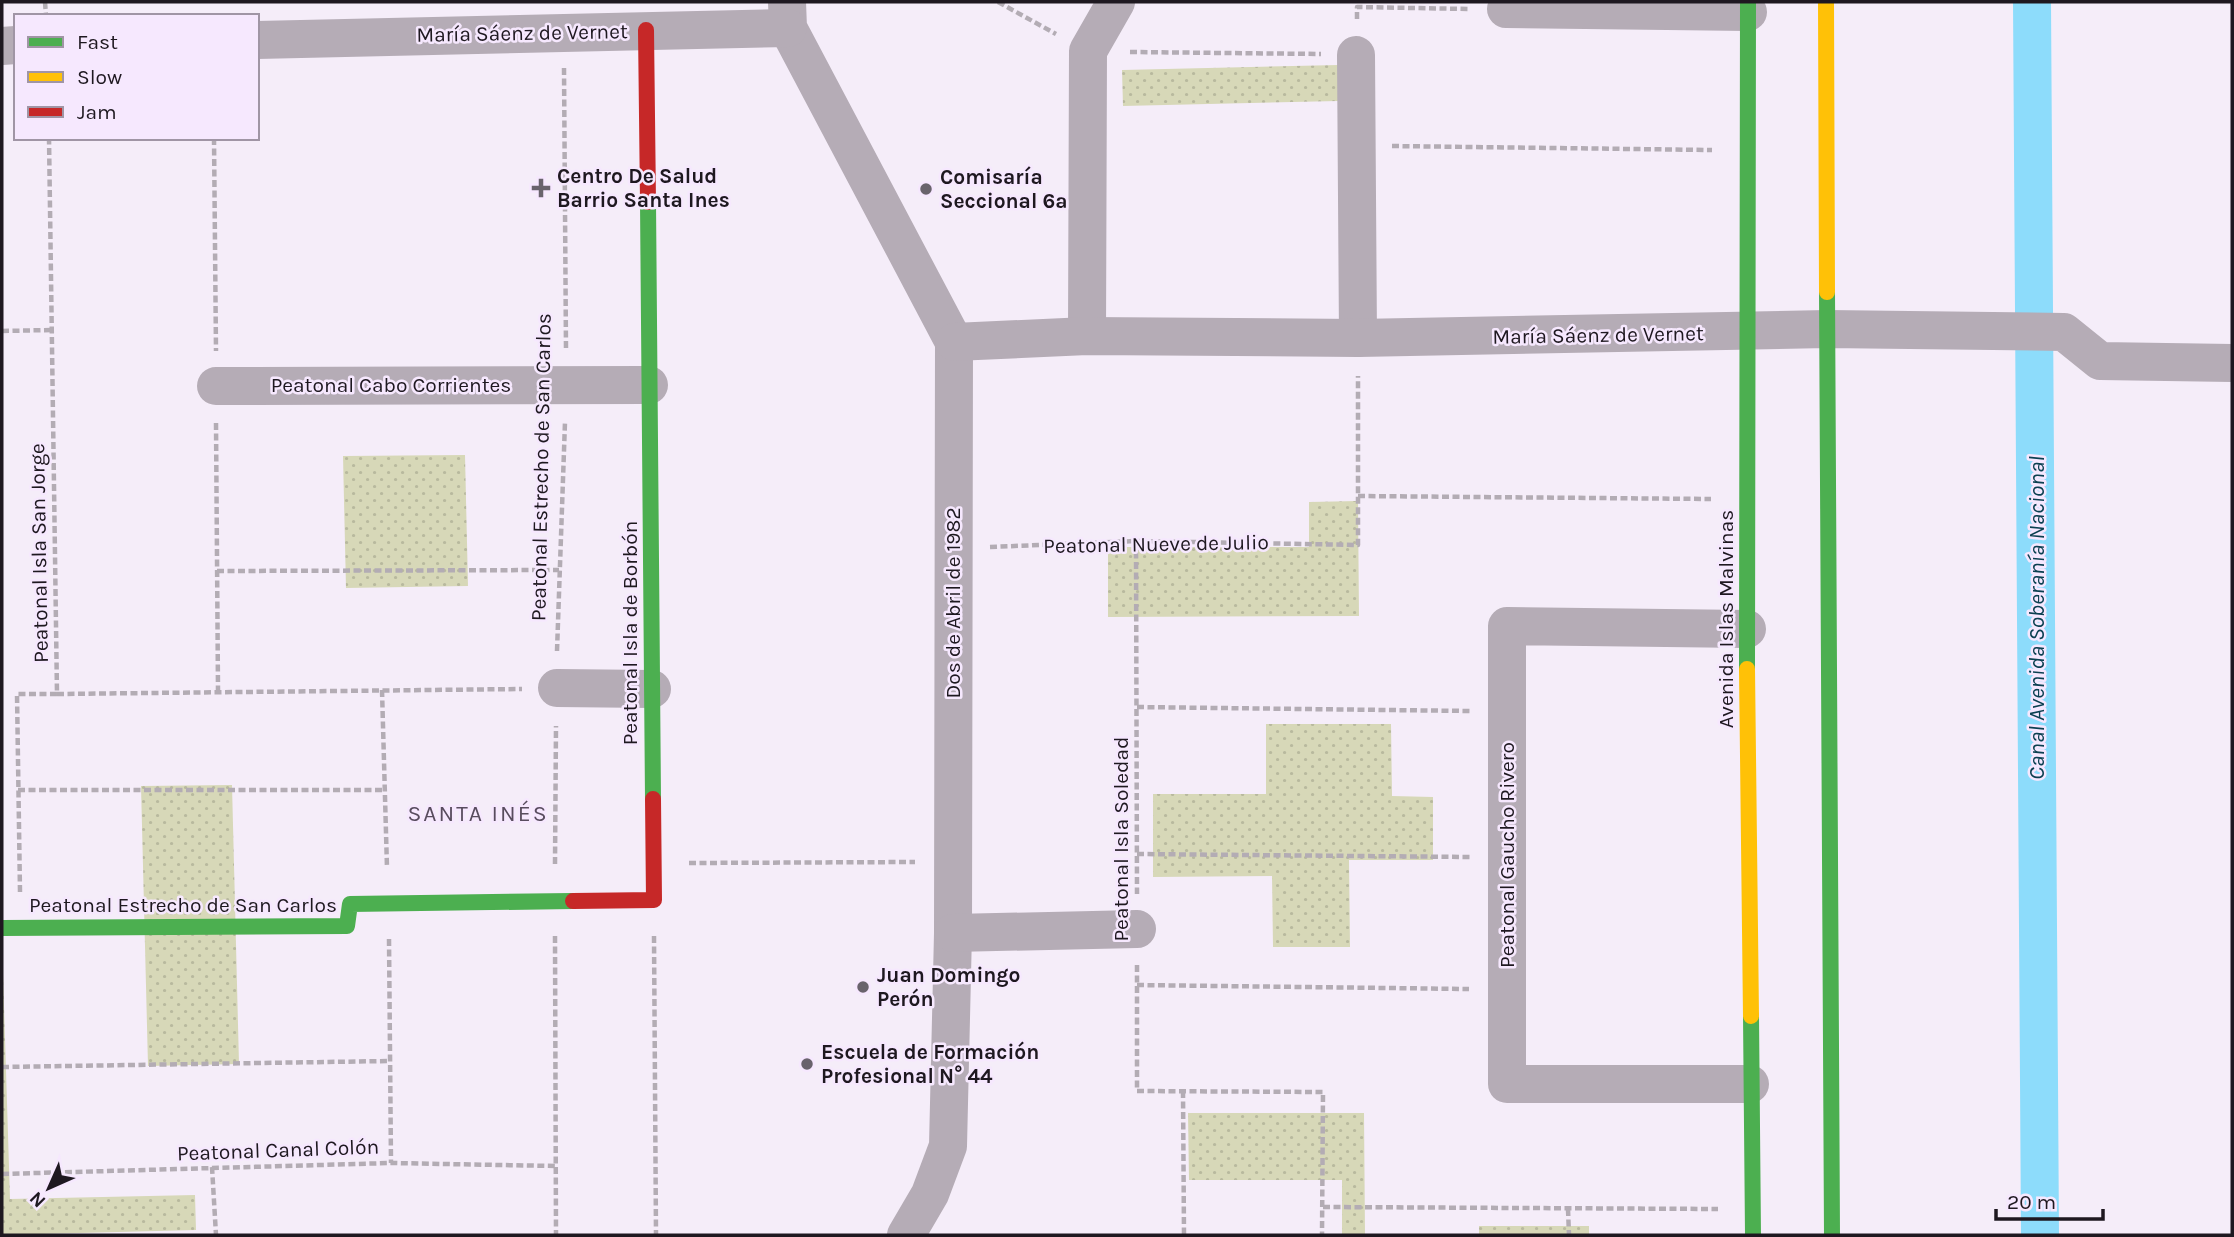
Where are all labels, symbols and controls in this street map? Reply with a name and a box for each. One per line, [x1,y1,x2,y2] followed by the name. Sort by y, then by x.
[14,14,259,140] legend
[416,19,628,47] street label: María Sáenz de Vernet
[77,30,118,54] text: Fast
[77,65,122,89] text: Slow
[77,100,117,124] text: Jam
[557,164,730,212] place label: Centro De Salud Barrio Santa Ines
[940,165,1068,213] place label: Comisaría Seccional 6ª
[531,178,551,198] marker: Centro De Salud Barrio Santa Ines
[918,181,934,197] marker: Comisaría Seccional 6ª
[526,313,556,621] street label: Peatonal Estrecho de San Carlos
[1492,321,1704,349] street label: María Sáenz de Vernet
[271,373,511,397] street label: Peatonal Cabo Corrientes
[25,443,53,663] street label: Peatonal Isla San Jorge
[2023,456,2050,780] water label: Canal Avenida Soberanía Nacional
[941,507,965,699] street label: Dos de Abril de 1982
[1714,510,1738,728] street label: Avenida Islas Malvinas
[618,521,642,745] street label: Peatonal Isla de Borbón
[1043,530,1269,558] street label: Peatonal Nueve de Julio
[1109,736,1133,942] street label: Peatonal Isla Soledad
[1495,742,1519,968] street label: Peatonal Gaucho Rivero
[407,800,549,827] district label: SANTA INÉS
[29,893,337,917] street label: Peatonal Estrecho de San Carlos
[877,963,1020,1011] place label: Juan Domingo Perón
[855,979,871,995] marker: Juan Domingo Perón
[821,1040,1039,1088] place label: Escuela de Formación Profesional N° 44
[799,1056,815,1072] marker: Escuela de Formación Profesional N° 44
[176,1134,380,1166] street label: Peatonal Canal Colón
[14,1153,84,1223] north arrow
[1996,1178,2103,1222] scale bar
[25,1187,50,1212] text: N
[2007,1190,2056,1214] text: 20 m

